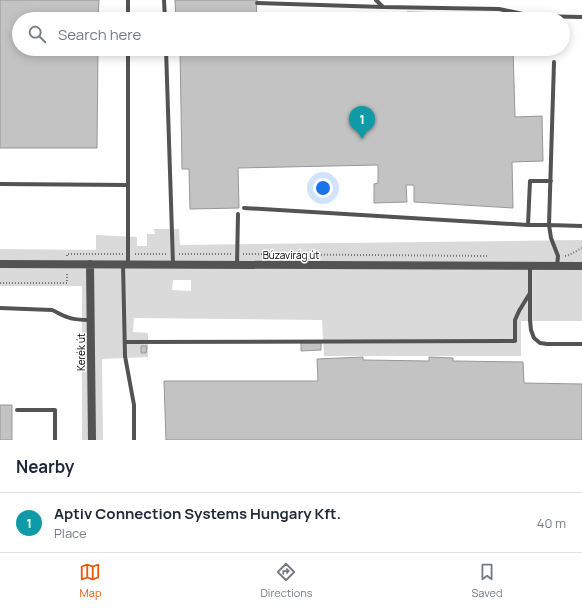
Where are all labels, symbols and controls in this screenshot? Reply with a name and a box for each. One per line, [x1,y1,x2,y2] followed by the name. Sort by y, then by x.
[12,12,570,56] search box
[26,23,48,45] icon: search
[58,24,141,45] text: Search here
[349,106,375,139] pin: 1
[313,178,333,198] your location
[263,248,319,262] street label: Búzavirág út
[74,333,88,371] street label: Kerék út
[16,455,74,478] text: Nearby
[54,503,341,524] text: Aptiv Connection Systems Hungary Kft.
[26,514,32,532] text: 1
[537,514,566,532] text: 40 m
[54,524,87,542] text: Place
[79,561,101,600] tab: Map
[260,561,313,600] tab: Directions
[472,561,503,600] tab: Saved

